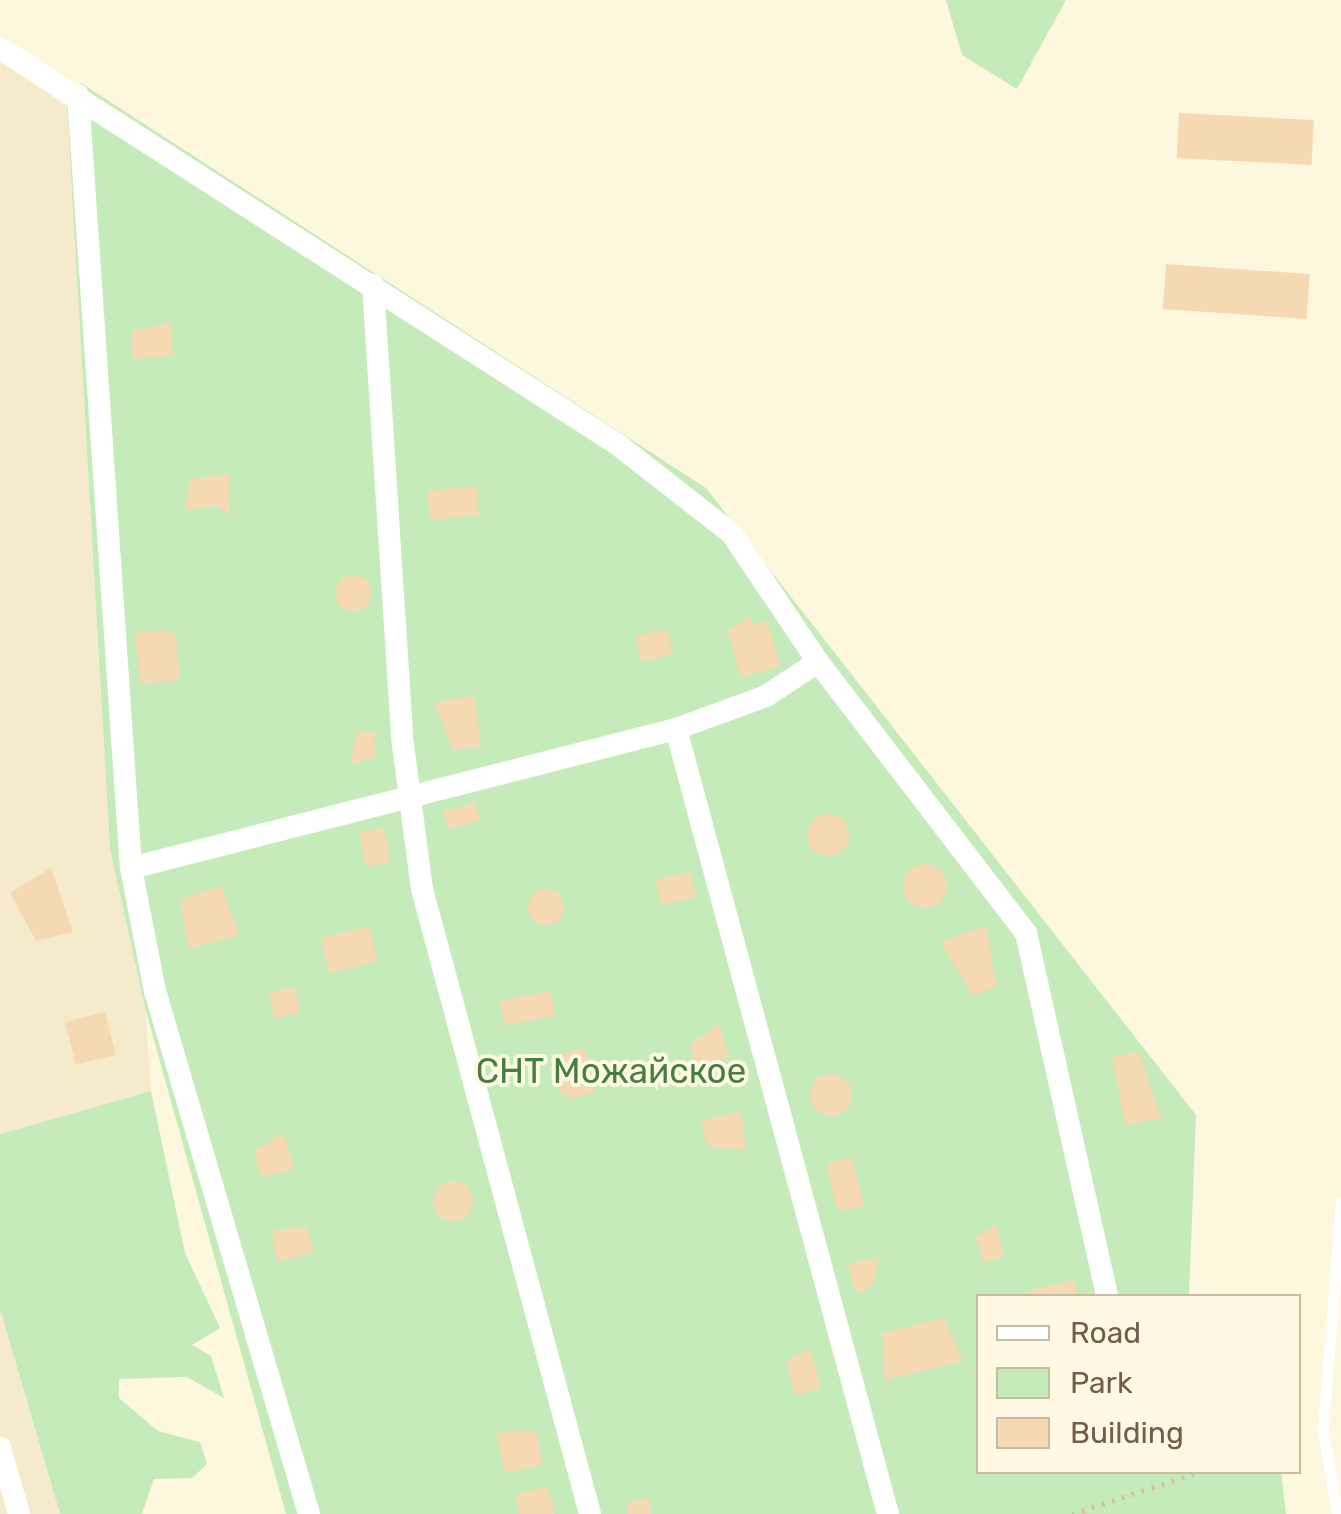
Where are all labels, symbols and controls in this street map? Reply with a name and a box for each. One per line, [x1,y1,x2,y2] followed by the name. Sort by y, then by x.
[476,1050,746,1092] park label: СНТ Можайское
[976,1294,1301,1474] legend
[1070,1315,1141,1351] text: Road
[1070,1365,1132,1401] text: Park
[1070,1415,1184,1451] text: Building

